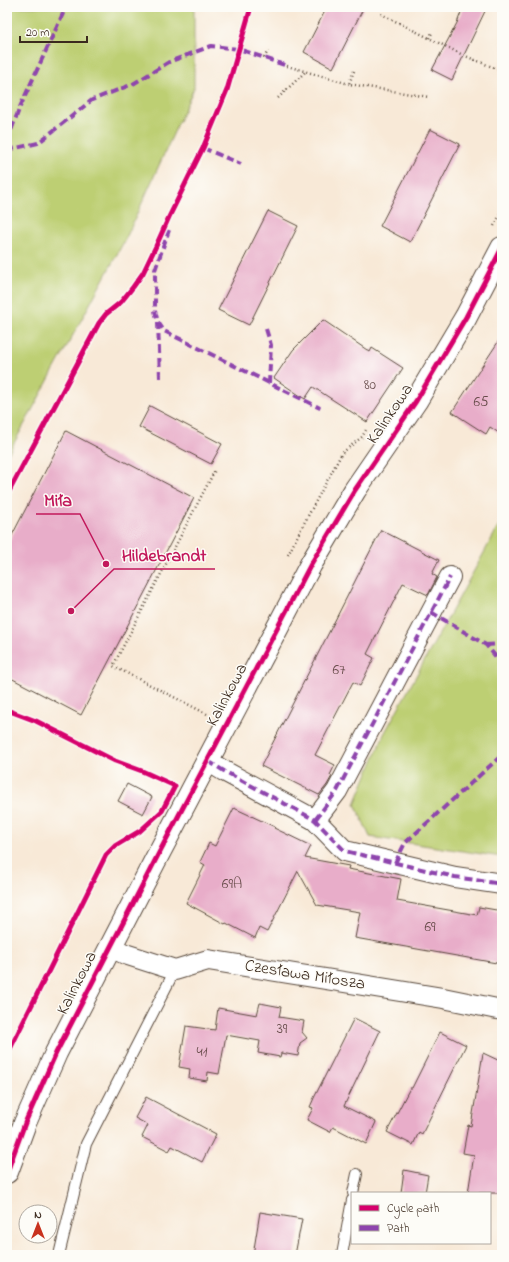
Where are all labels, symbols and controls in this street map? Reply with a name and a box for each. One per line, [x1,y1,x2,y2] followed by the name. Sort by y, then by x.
[20,18,87,44] scale bar
[26,24,49,42] text: 20 m
[364,374,377,396] house number: 80
[361,379,419,449] street label: Kalinkowa
[473,391,489,413] house number: 65
[36,484,80,514] callout: Miła
[44,489,72,515] text: Miła
[114,539,215,569] callout: Hildebrandt
[122,544,207,570] text: Hildebrandt
[200,659,254,731] street label: Kalinkowa
[333,659,345,681] house number: 67
[222,873,242,895] house number: 69A
[424,916,436,938] house number: 69
[50,947,104,1019] street label: Kalinkowa
[243,953,367,997] street label: Czesława Miłosza
[277,1018,288,1040] house number: 39
[197,1041,208,1063] house number: 41
[351,1192,491,1244] legend
[387,1200,439,1219] text: Cycle path
[18,1204,58,1244] north arrow
[34,1207,42,1223] text: N
[387,1220,410,1238] text: Path

